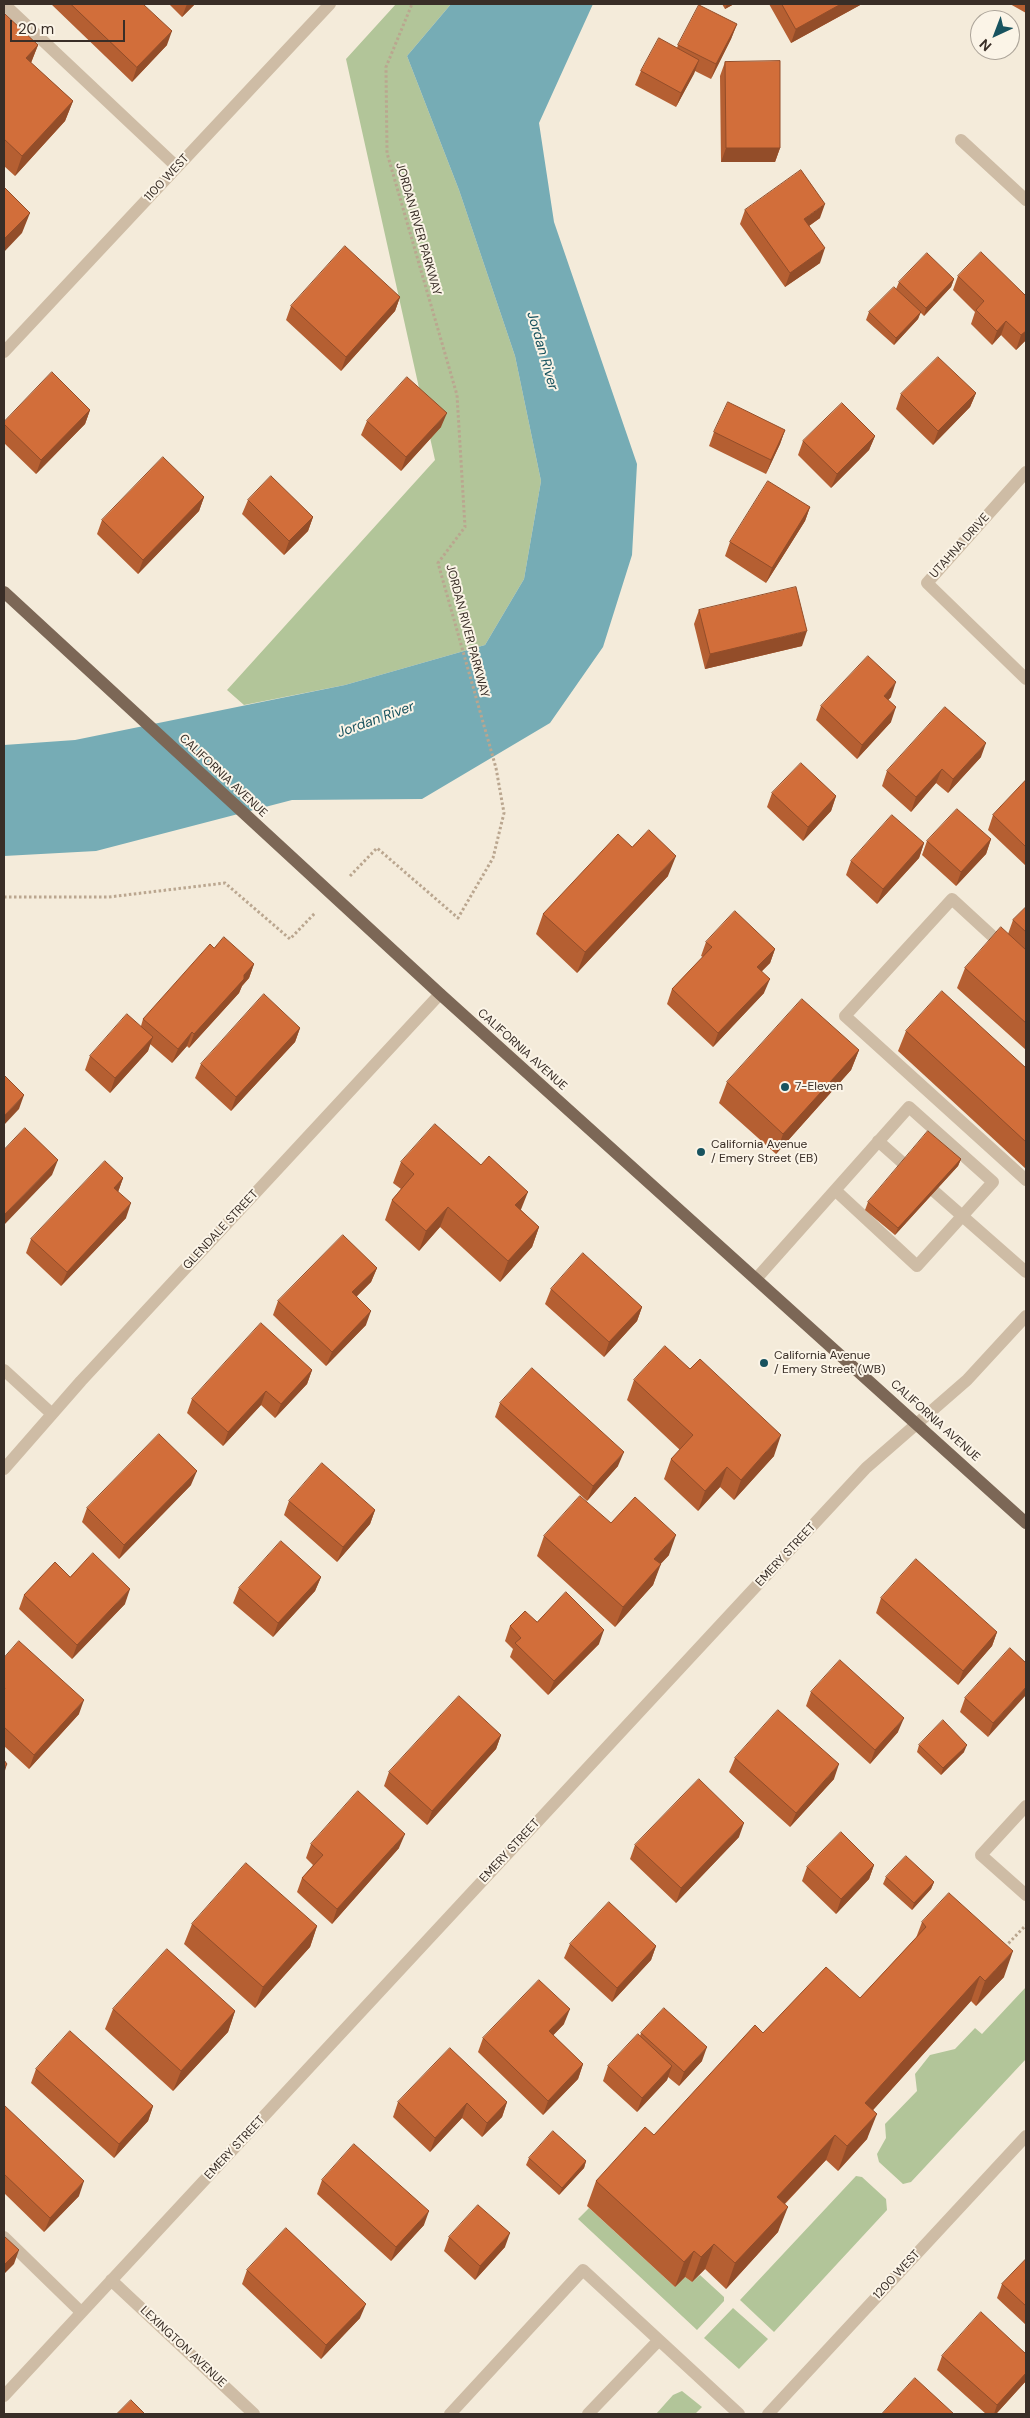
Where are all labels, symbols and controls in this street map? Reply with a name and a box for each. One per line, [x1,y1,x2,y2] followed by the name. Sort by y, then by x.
[12,10,128,42] scale bar
[970,10,1020,60] north arrow
[18,19,54,39] text: 20 m
[976,35,995,55] text: N
[142,152,192,204] street label: 1100 WEST
[392,161,444,297] street label: JORDAN RIVER PARKWAY
[523,310,561,392] water label: Jordan River
[927,511,993,581] street label: UTAHNA DRIVE
[442,563,492,699] street label: JORDAN RIVER PARKWAY
[335,698,417,742] water label: Jordan River
[176,731,270,821] street label: CALIFORNIA AVENUE
[474,1006,570,1094] street label: CALIFORNIA AVENUE
[795,1080,843,1094] place label: 7-Eleven
[779,1081,791,1093] marker: 7-Eleven
[711,1138,818,1166] place label: California Avenue / Emery Street (EB)
[695,1146,707,1158] marker: California Avenue / Emery Street (EB)
[181,1187,261,1273] street label: GLENDALE STREET
[774,1349,885,1377] place label: California Avenue / Emery Street (WB)
[758,1357,770,1369] marker: California Avenue / Emery Street (WB)
[887,1377,983,1465] street label: CALIFORNIA AVENUE
[753,1520,819,1590] street label: EMERY STREET
[477,1816,543,1886] street label: EMERY STREET
[202,2113,268,2183] street label: EMERY STREET
[871,2247,923,2303] street label: 1200 WEST
[137,2303,229,2391] street label: LEXINGTON AVENUE

